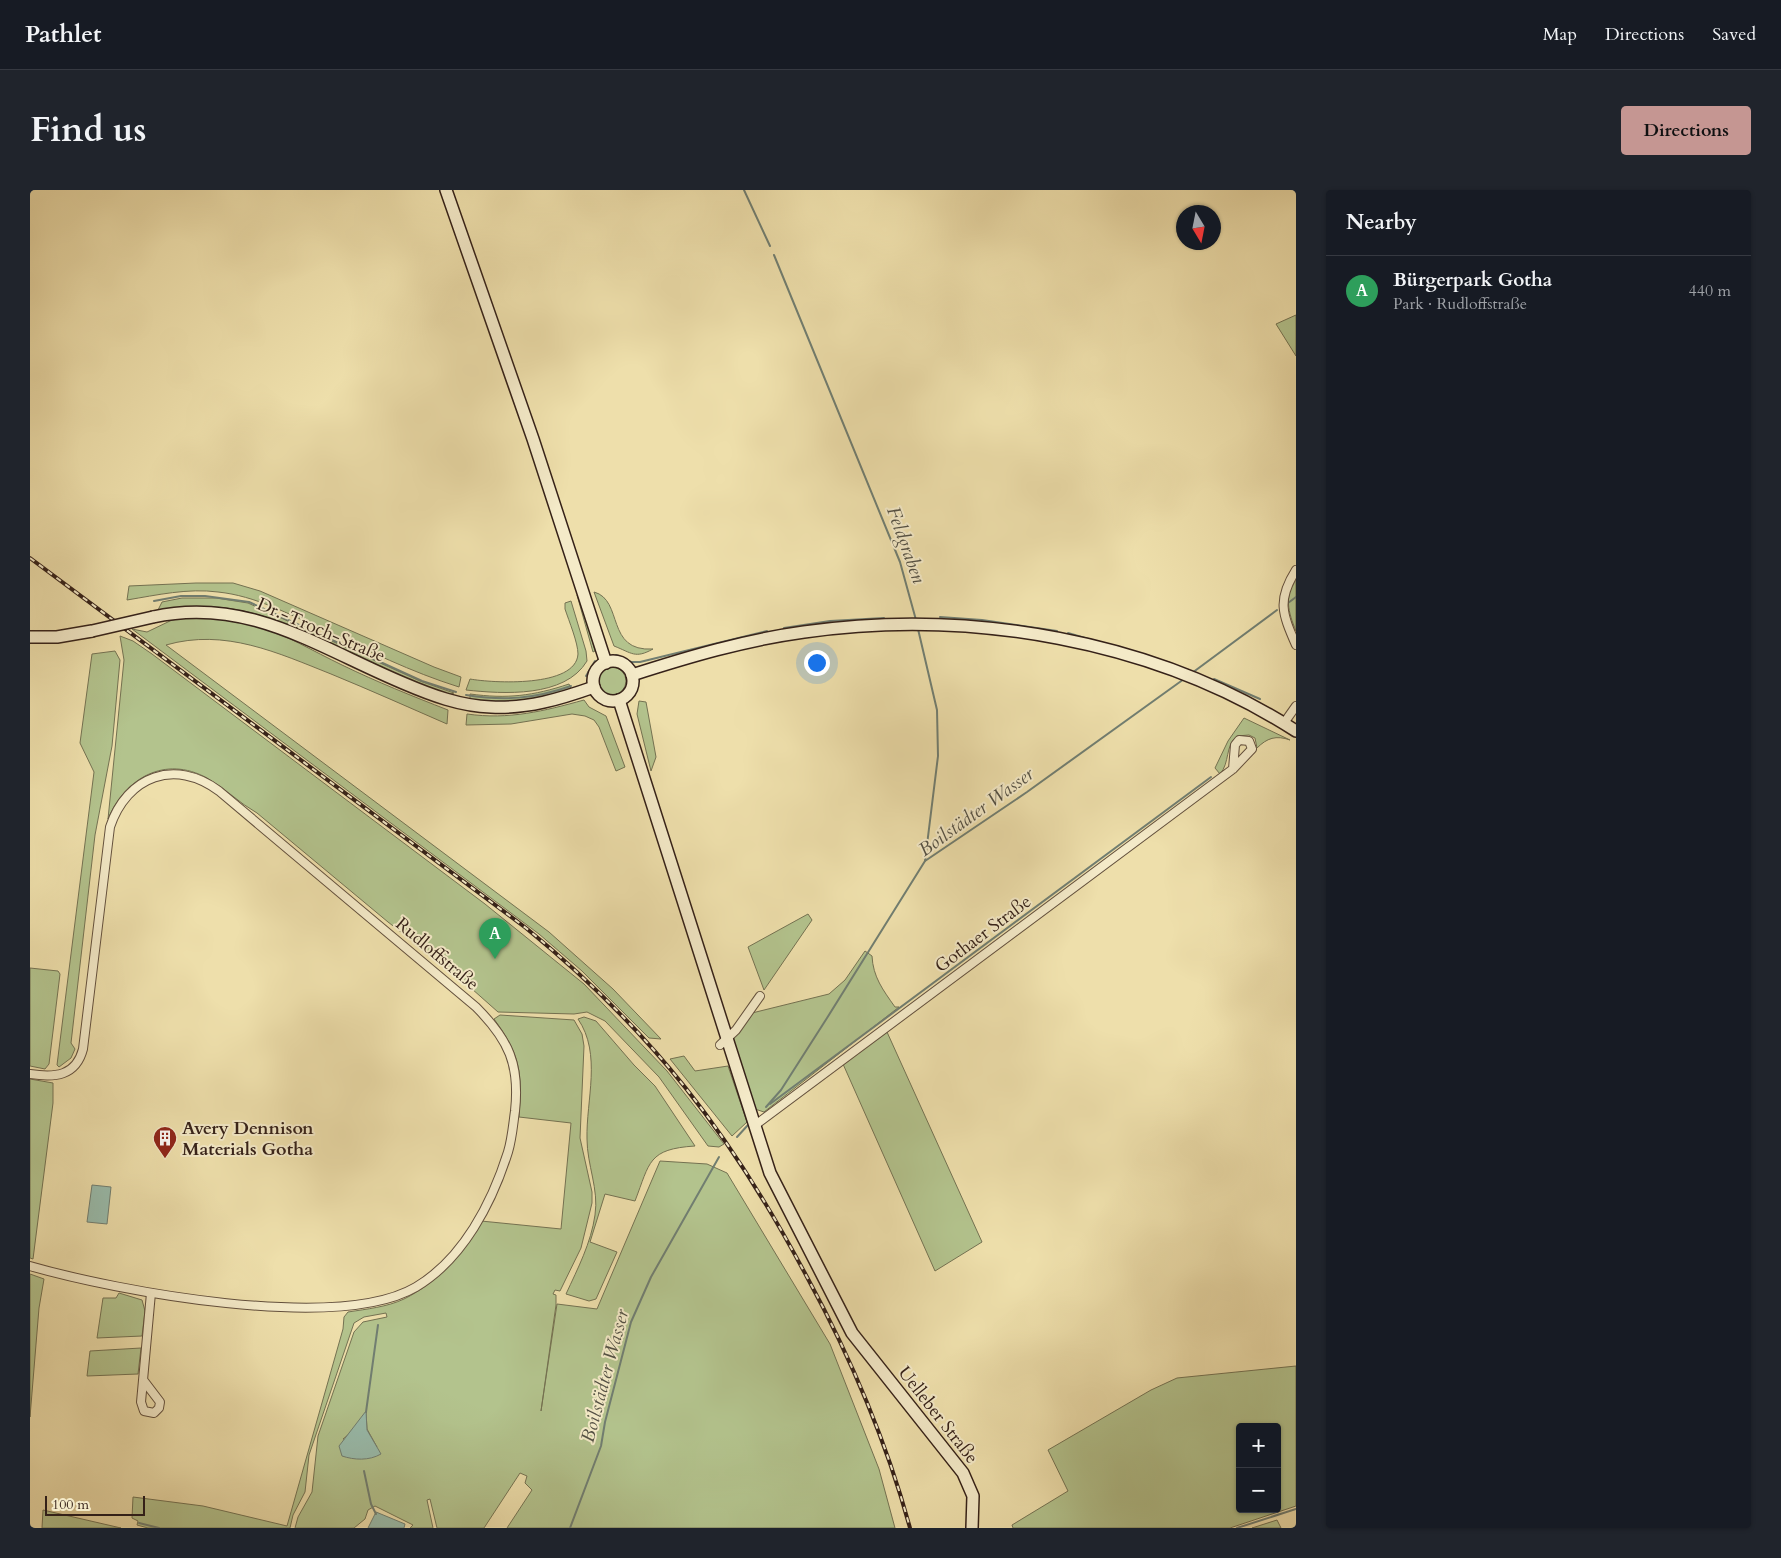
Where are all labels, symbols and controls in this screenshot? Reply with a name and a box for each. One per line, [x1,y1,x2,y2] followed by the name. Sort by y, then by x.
[25,18,102,51] text: Pathlet
[1543,22,1577,47] text: Map
[1605,22,1684,47] text: Directions
[1712,22,1756,47] text: Saved
[30,106,146,154] text: Find us
[1621,106,1751,155] button: Directions
[1176,205,1221,250] north arrow
[1346,208,1417,237] text: Nearby
[1393,267,1552,293] text: Bürgerpark Gotha
[1356,280,1368,302] text: A
[1689,280,1731,302] text: 440 m
[1393,293,1527,315] text: Park · Rudloffstraße
[880,503,932,588] water label: Feldgraben
[253,592,389,668] street label: Dr.-Troch-Straße
[804,650,830,676] your location
[913,761,1040,863] water label: Boilstädter Wasser
[930,889,1036,979] street label: Gothaer Straße
[390,912,484,996] street label: Rudloffstraße
[479,918,511,959] pin: A
[182,1116,314,1162] place label: Avery Dennison Materials Gotha
[152,1125,178,1159] building icon: Avery Dennison Materials Gotha
[575,1306,635,1445] water label: Boilstädter Wasser
[892,1361,984,1469] street label: Uelleber Straße
[1236,1423,1281,1513] map controls
[1236,1423,1281,1468] button: +
[1236,1468,1281,1513] button: −
[45,1493,145,1516] scale bar
[52,1495,89,1514] text: 100 m

